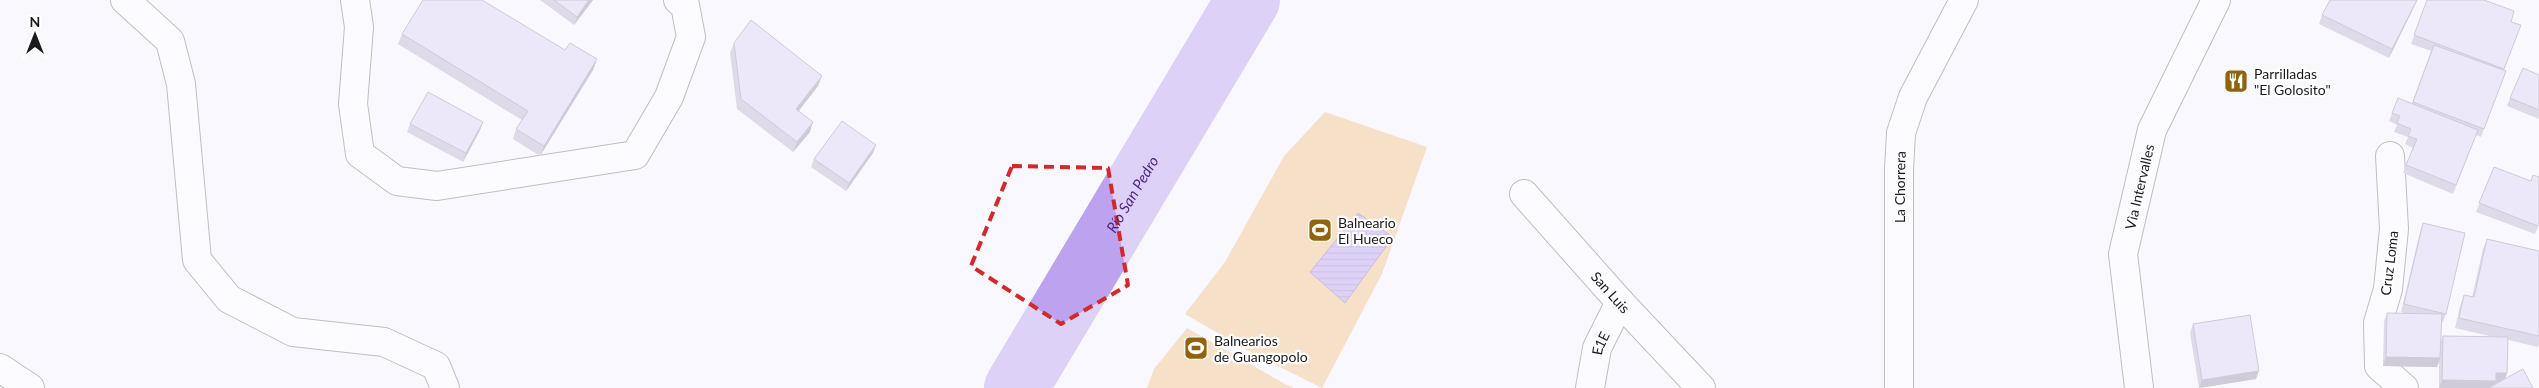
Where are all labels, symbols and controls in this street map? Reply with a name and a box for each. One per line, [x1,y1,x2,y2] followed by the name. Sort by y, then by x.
[10,10,60,60] north arrow
[30,13,40,30] text: N
[2254,65,2331,98] place label: Parrilladas "El Golosito"
[2223,68,2249,94] restaurant icon: Parrilladas "El Golosito"
[2121,142,2157,231] street label: Vìa Intervalles
[1890,150,1908,223] street label: La Chorrera
[1102,152,1162,236] water label: Río San Pedro
[1338,214,1396,247] place label: Balneario El Hueco
[1307,217,1333,243] sports icon: Balneario El Hueco
[2377,230,2401,296] street label: Cruz Loma
[1588,268,1634,316] street label: San Luis
[1587,329,1612,356] street label: E1E
[1214,332,1308,365] place label: Balnearios de Guangopolo
[1183,335,1209,361] sports icon: Balnearios de Guangopolo

